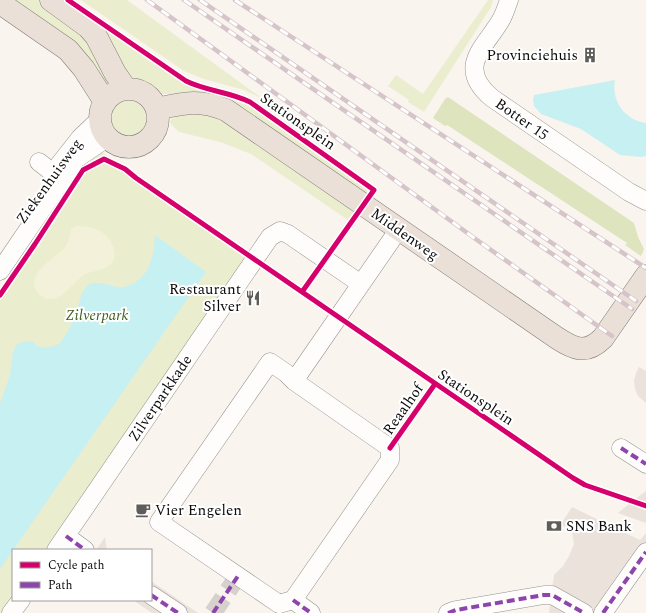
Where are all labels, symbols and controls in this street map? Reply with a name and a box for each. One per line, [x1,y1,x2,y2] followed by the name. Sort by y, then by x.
[486,44,578,67] place label: Provinciehuis
[581,46,599,64] building icon: Provinciehuis
[255,87,340,156] street label: Stationsplein
[490,93,553,146] street label: Botter 15
[10,134,88,229] street label: Ziekenhuisweg
[366,202,443,266] street label: Middenweg
[169,278,241,318] place label: Restaurant Silver
[244,289,262,307] restaurant icon: Restaurant Silver
[66,304,128,327] park label: Zilverpark
[123,350,198,446] street label: Zilverparkkade
[433,363,519,432] street label: Stationsplein
[377,377,431,440] street label: Reaalhof
[155,499,242,522] place label: Vier Engelen
[134,501,152,519] cafe icon: Vier Engelen
[566,515,632,538] place label: SNS Bank
[545,517,563,535] bank icon: SNS Bank
[12,549,152,601] legend
[48,556,105,575] text: Cycle path
[48,576,73,595] text: Path

